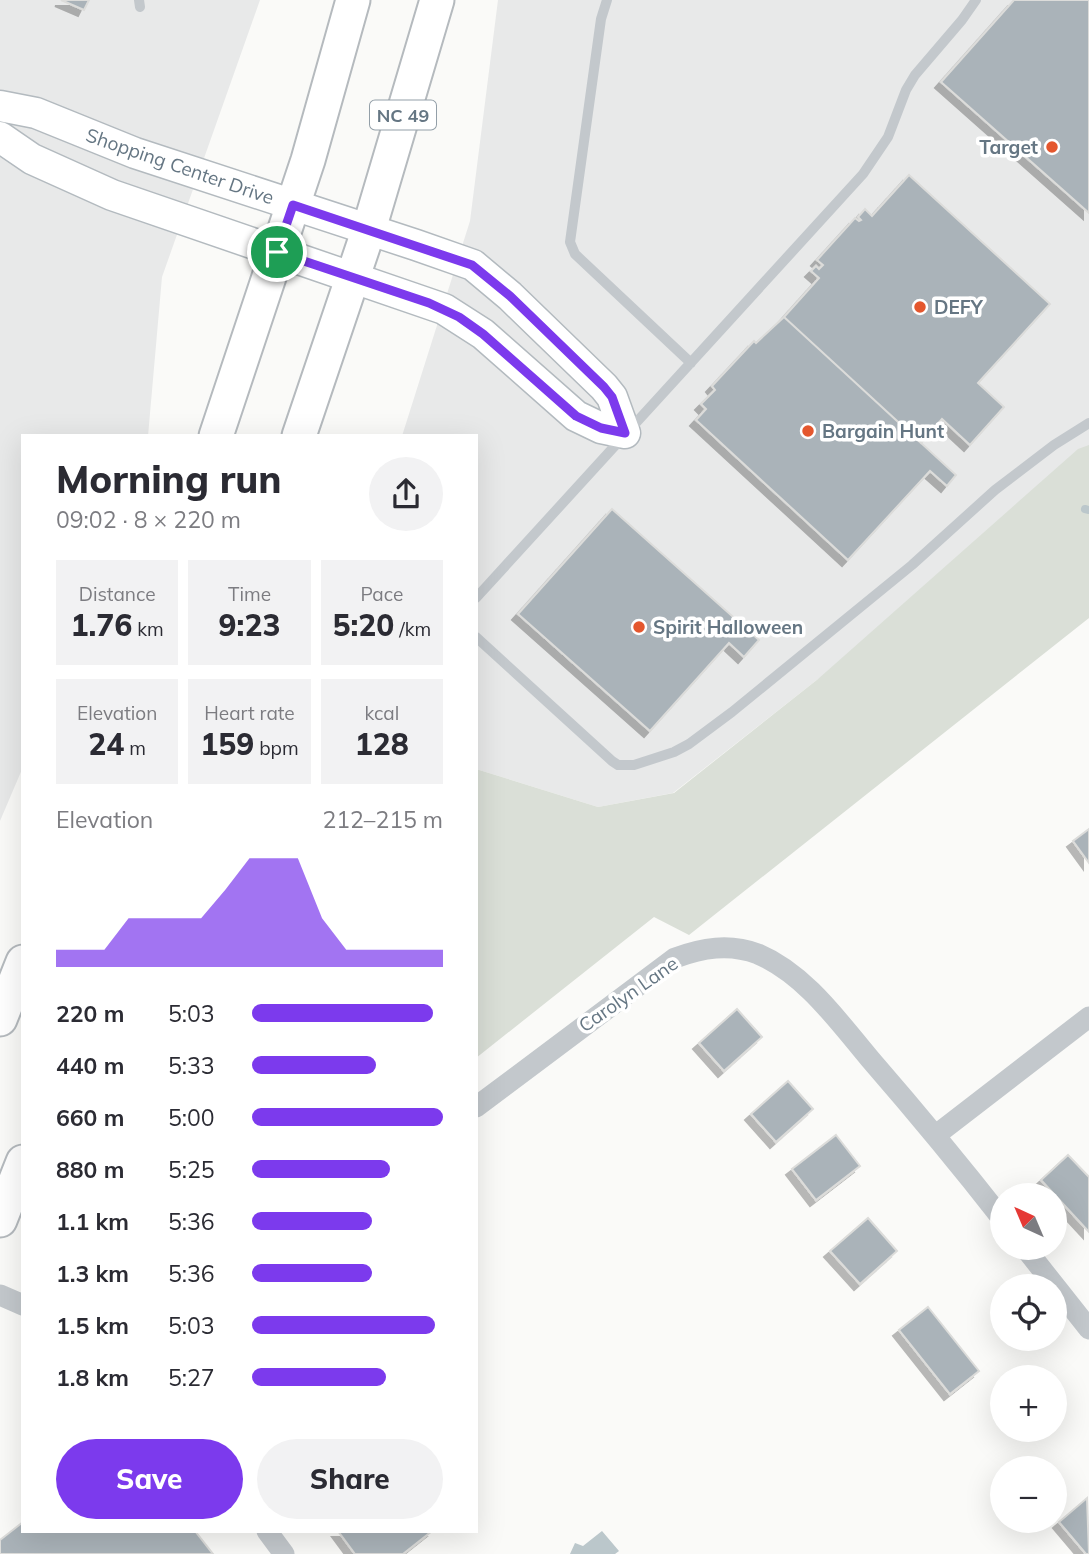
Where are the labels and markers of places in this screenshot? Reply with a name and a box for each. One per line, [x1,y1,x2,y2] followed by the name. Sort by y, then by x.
[979,135,1038,159] place label: Target
[1044,139,1060,155] marker: Target
[247,222,307,282] pin
[934,295,984,319] place label: DEFY
[912,299,928,315] marker: DEFY
[822,419,944,443] place label: Bargain Hunt
[800,423,816,439] marker: Bargain Hunt
[653,615,803,639] place label: Spirit Halloween
[631,619,647,635] marker: Spirit Halloween

